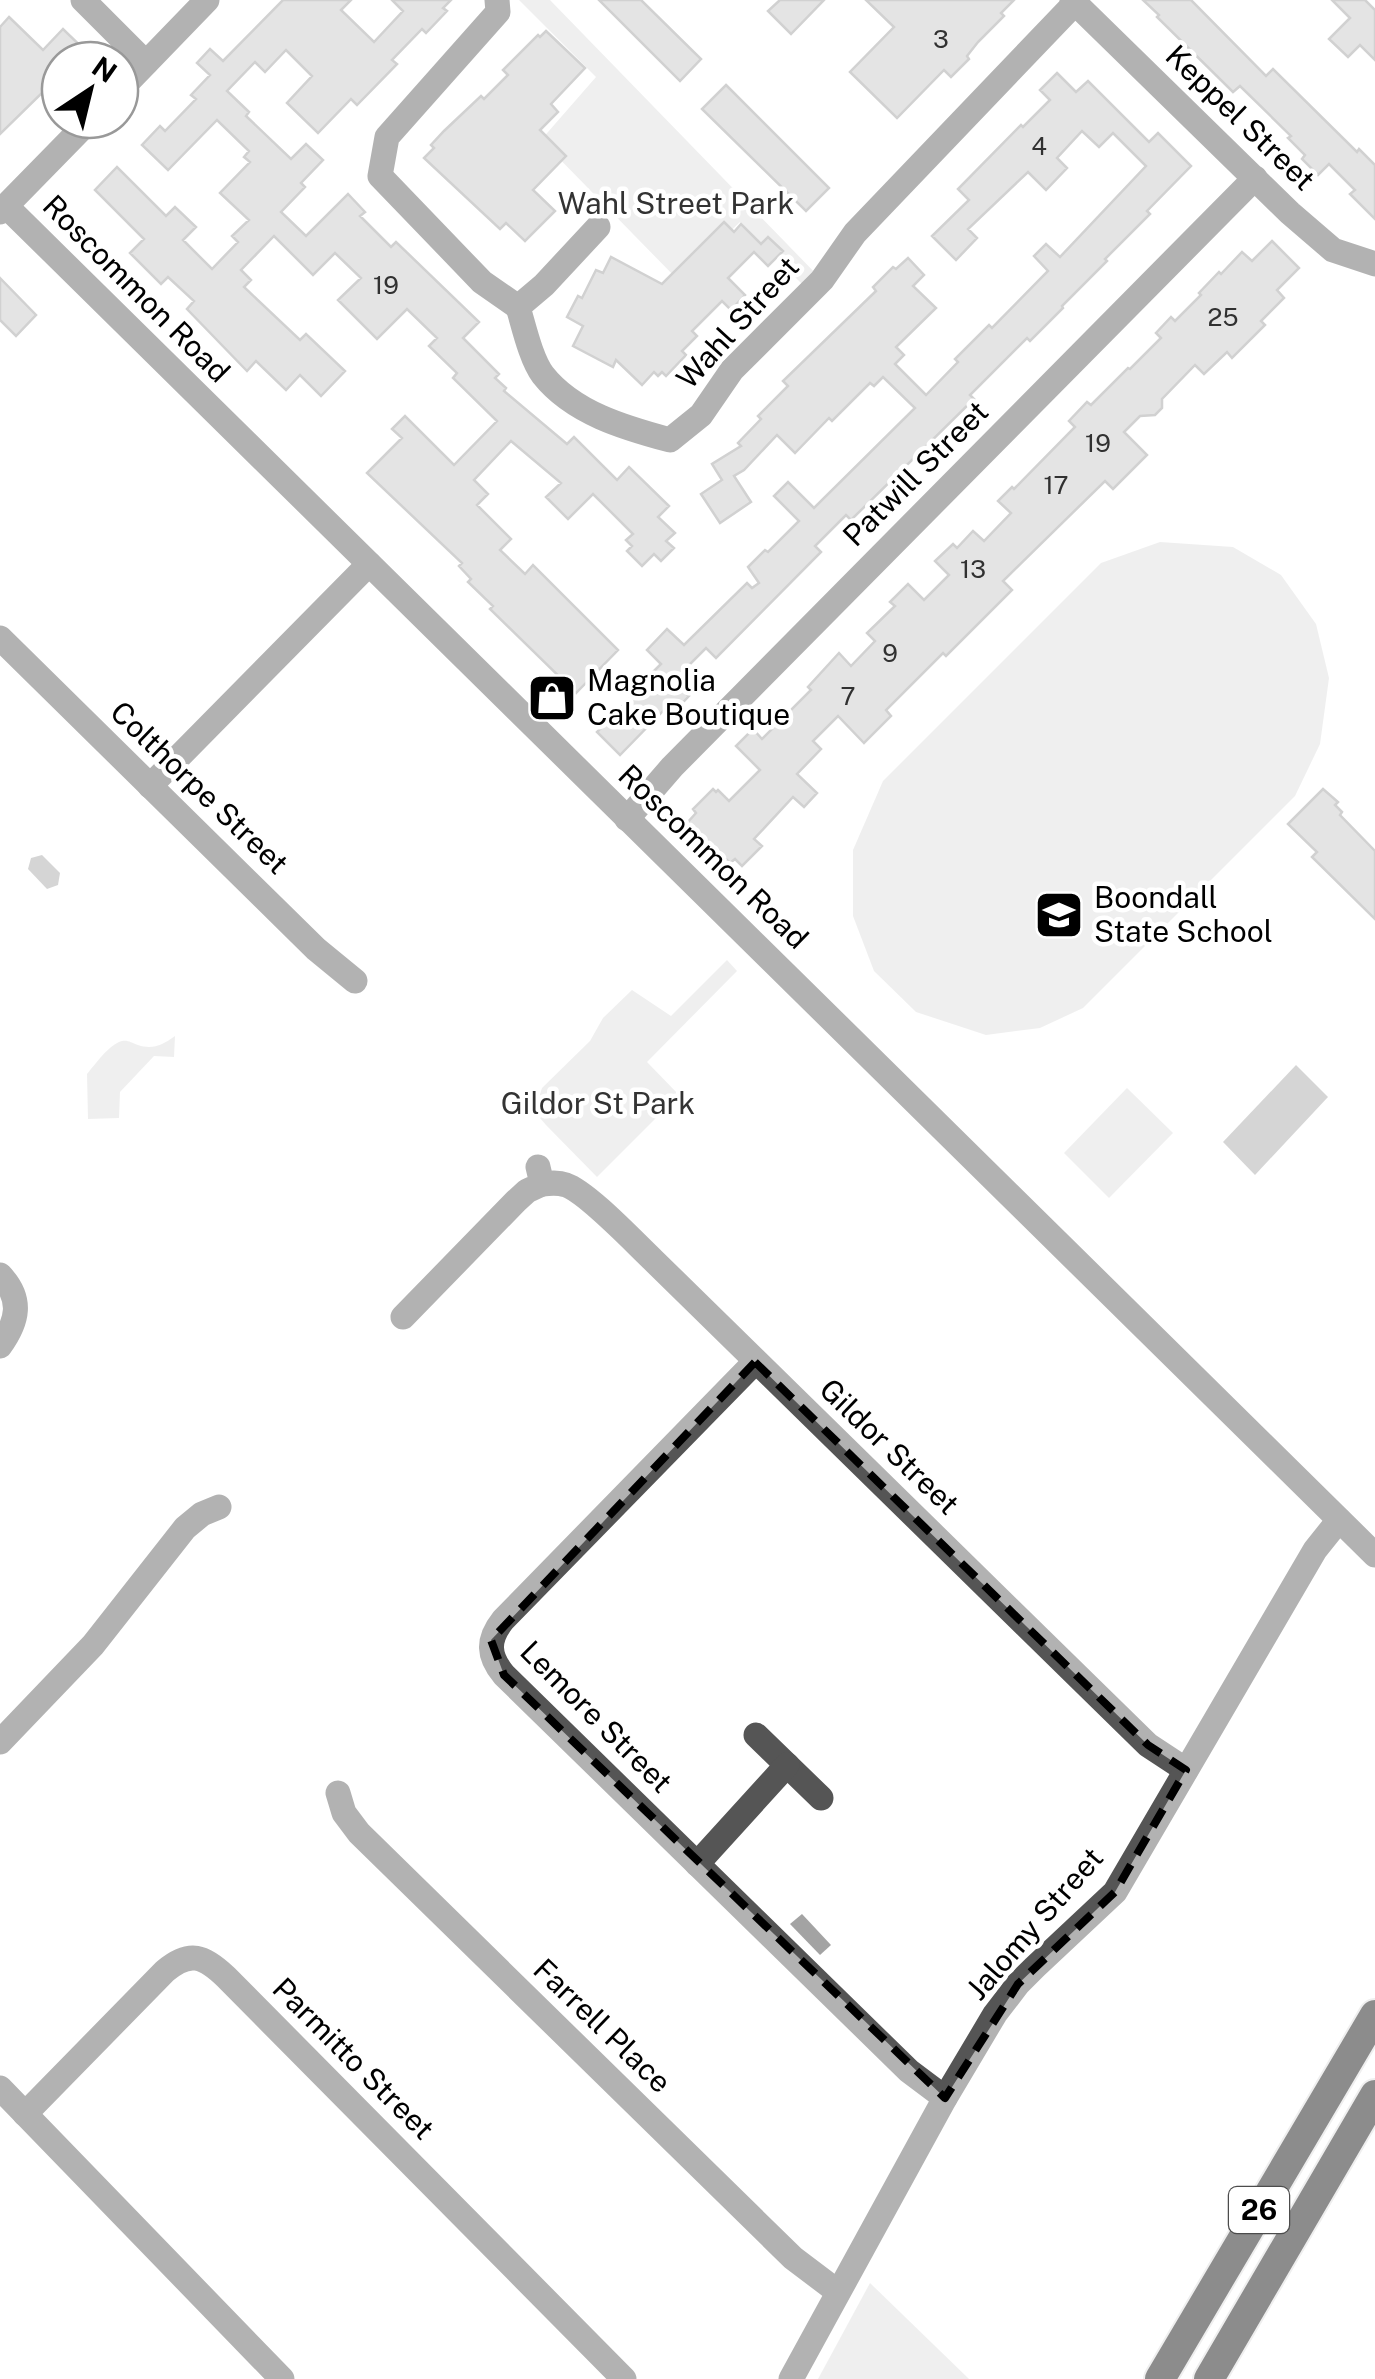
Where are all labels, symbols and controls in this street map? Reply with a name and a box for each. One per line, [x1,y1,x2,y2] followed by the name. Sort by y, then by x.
[933,24,949,54] house number: 3
[1159,37,1323,197] street label: Keppel Street
[40,40,140,140] north arrow
[86,49,123,89] text: N
[1031,131,1047,161] house number: 4
[558,185,794,221] park label: Wahl Street Park
[36,187,238,389] street label: Roscommon Road
[669,249,806,396] street label: Wahl Street
[373,270,399,300] house number: 19
[1208,302,1238,332] house number: 25
[835,393,995,553] street label: Patwill Street
[1085,428,1111,458] house number: 19
[1043,470,1069,500] house number: 17
[960,554,986,584] house number: 13
[882,638,898,668] house number: 9
[587,662,790,732] place label: Magnolia Cake Boutique
[526,672,578,724] shop icon: Magnolia Cake Boutique
[840,681,856,711] house number: 7
[103,693,296,881] street label: Colthorpe Street
[611,757,816,956] street label: Roscommon Road
[1094,879,1273,949] place label: Boondall State School
[1033,889,1085,941] school or university icon: Boondall State School
[501,1085,695,1121] park label: Gildor St Park
[813,1371,967,1522] street label: Gildor Street
[513,1633,680,1800] street label: Lemore Street
[958,1840,1110,2007] street label: Jalomy Street
[526,1951,679,2100] street label: Farrell Place
[265,1970,442,2147] street label: Parmitto Street
[1229,2187,1289,2233] road number: 26

